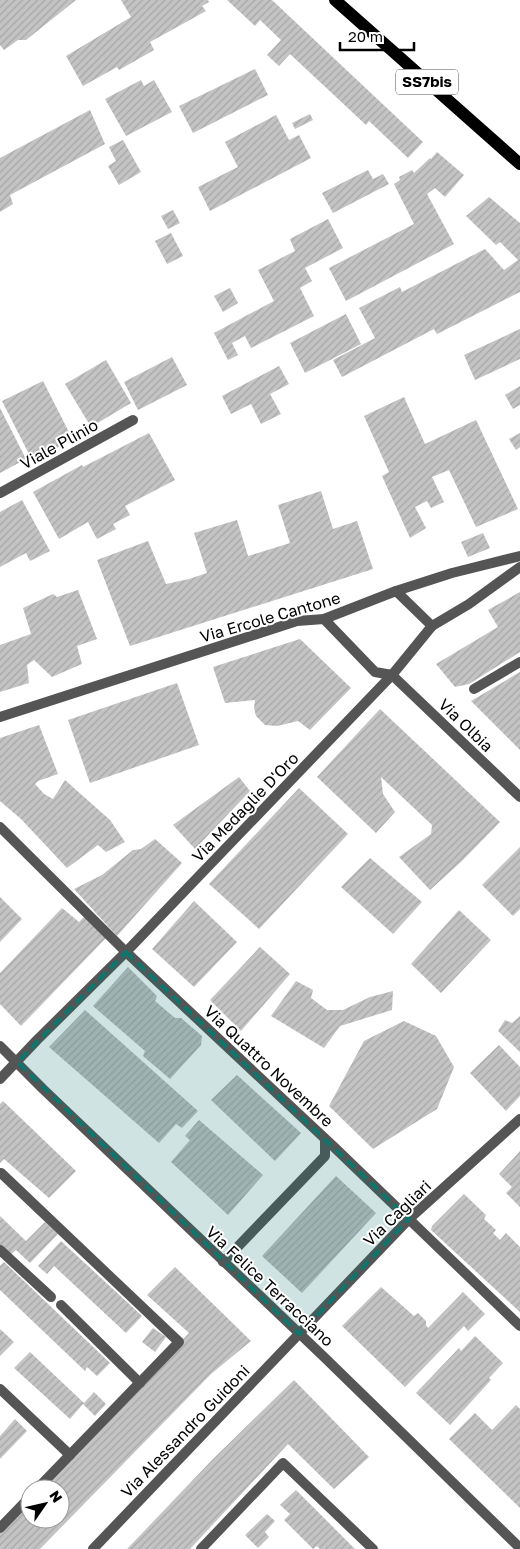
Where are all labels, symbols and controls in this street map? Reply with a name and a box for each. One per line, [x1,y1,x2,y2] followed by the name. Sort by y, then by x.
[340,20,414,52] scale bar
[348,27,383,45] text: 20 m
[396,70,458,94] road number: SS7bis
[17,414,101,474] street label: Viale Plinio
[197,587,343,647] street label: Via Ercole Cantone
[435,694,497,756] street label: Via Olbia
[188,748,302,866] street label: Via Medaglie D'Oro
[200,1001,338,1131] street label: Via Quattro Novembre
[359,1176,435,1250] street label: Via Cagliari
[202,1222,338,1350] street label: Via Felice Terracciano
[116,1360,254,1502] street label: Via Alessandro Guidoni
[20,1479,70,1529] north arrow
[46,1487,66,1506] text: N

